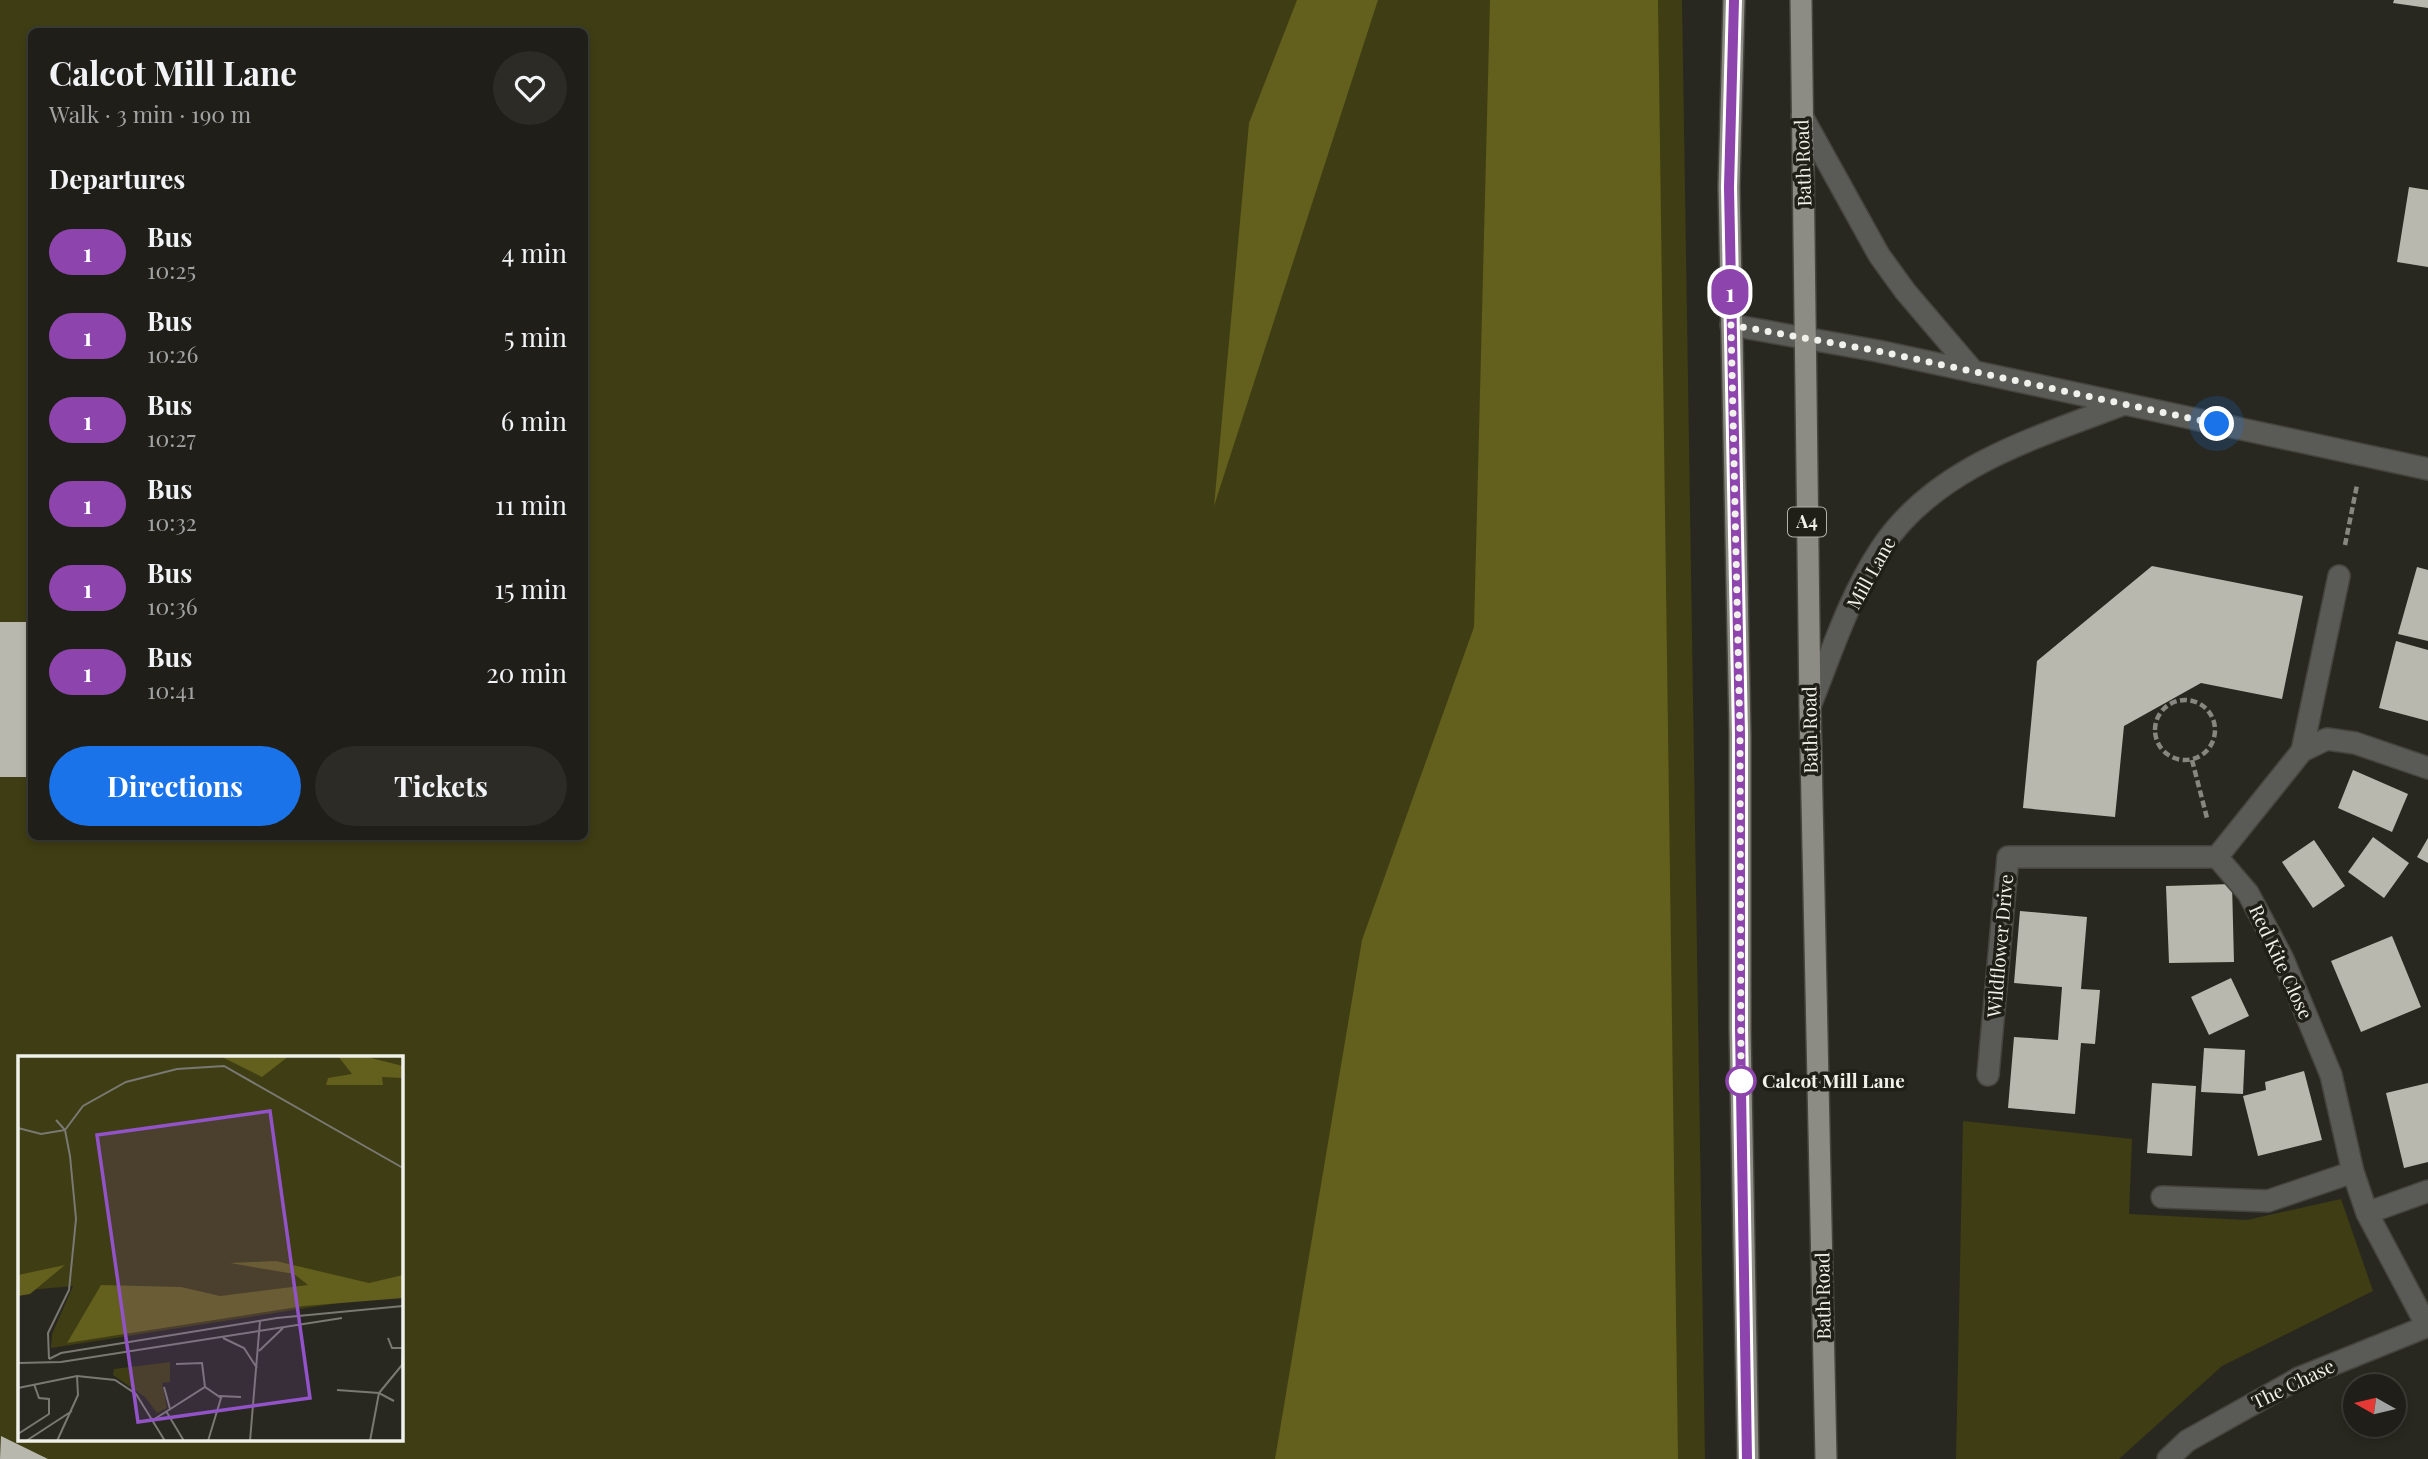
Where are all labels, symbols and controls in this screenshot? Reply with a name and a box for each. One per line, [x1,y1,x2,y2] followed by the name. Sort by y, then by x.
[49,50,297,94] text: Calcot Mill Lane
[493,51,567,125] button: heart
[49,98,251,129] text: Walk · 3 min · 190 m
[1787,119,1817,207] street label: Bath Road
[49,161,185,196] text: Departures
[147,219,192,254] text: Bus
[501,235,567,270] text: 4 min
[83,236,92,268] text: 1
[147,254,196,285] text: 10:25
[1707,269,1753,315] line badge: 1
[1725,276,1735,308] text: 1
[147,303,192,338] text: Bus
[504,319,567,354] text: 5 min
[83,320,92,352] text: 1
[147,338,198,369] text: 10:26
[147,387,192,422] text: Bus
[501,403,567,438] text: 6 min
[83,404,92,436] text: 1
[2199,406,2234,441] your location
[147,422,196,453] text: 10:27
[147,471,192,506] text: Bus
[495,487,567,522] text: 11 min
[83,488,92,520] text: 1
[147,506,197,537] text: 10:32
[1788,508,1826,536] road number: A4
[1840,532,1901,614] street label: Mill Lane
[147,555,192,590] text: Bus
[495,571,567,606] text: 15 min
[83,572,92,604] text: 1
[147,590,198,621] text: 10:36
[147,639,192,674] text: Bus
[486,655,567,690] text: 20 min
[83,656,92,688] text: 1
[147,674,195,705] text: 10:41
[1795,686,1823,774] street label: Bath Road
[49,746,301,826] button: Directions
[315,746,567,826] button: Tickets
[1980,873,2018,1020] street label: Wildflower Drive
[2244,900,2320,1023] street label: Red Kite Close
[18,1056,402,1442] inset map
[1726,1066,1756,1096] marker: Calcot Mill Lane
[1762,1067,1905,1093] place label: Calcot Mill Lane
[1808,1252,1836,1340] street label: Bath Road
[2247,1352,2338,1414] street label: The Chase
[2343,1374,2406,1437] north arrow
[2343,1374,2406,1437] map controls

